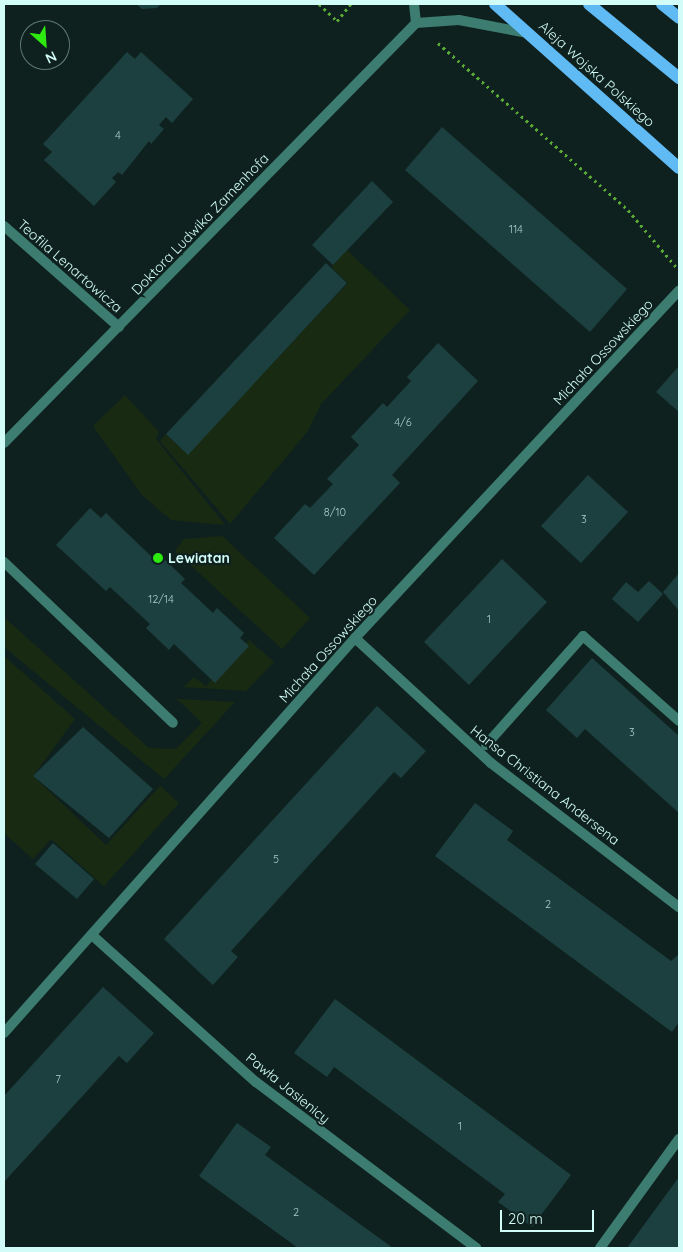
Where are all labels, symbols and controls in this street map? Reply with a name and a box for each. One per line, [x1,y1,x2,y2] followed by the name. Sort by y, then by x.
[536,18,658,130] street label: Aleja Wojska Polskiego
[20,20,70,70] north arrow
[43,47,60,68] text: N
[115,128,121,142] house number: 4
[128,150,272,298] street label: Doktora Ludwika Zamenhofa
[14,216,126,316] street label: Teofila Lenartowicza
[509,222,523,236] house number: 114
[550,296,656,408] street label: Michała Ossowskiego
[394,415,412,429] house number: 4/6
[324,505,346,519] house number: 8/10
[581,512,587,526] house number: 3
[168,550,230,566] place label: Lewiatan
[152,552,164,564] marker: Lewiatan
[148,592,174,606] house number: 12/14
[275,592,381,706] street label: Michała Ossowskiego
[487,612,491,626] house number: 1
[467,722,623,848] street label: Hansa Christiana Andersena
[629,725,635,739] house number: 3
[273,852,279,866] house number: 5
[545,897,551,911] house number: 2
[243,1049,333,1127] street label: Pawła Jasienicy
[55,1072,61,1086] house number: 7
[458,1119,462,1133] house number: 1
[503,1200,597,1232] scale bar
[293,1205,299,1219] house number: 2
[508,1209,543,1228] text: 20 m

